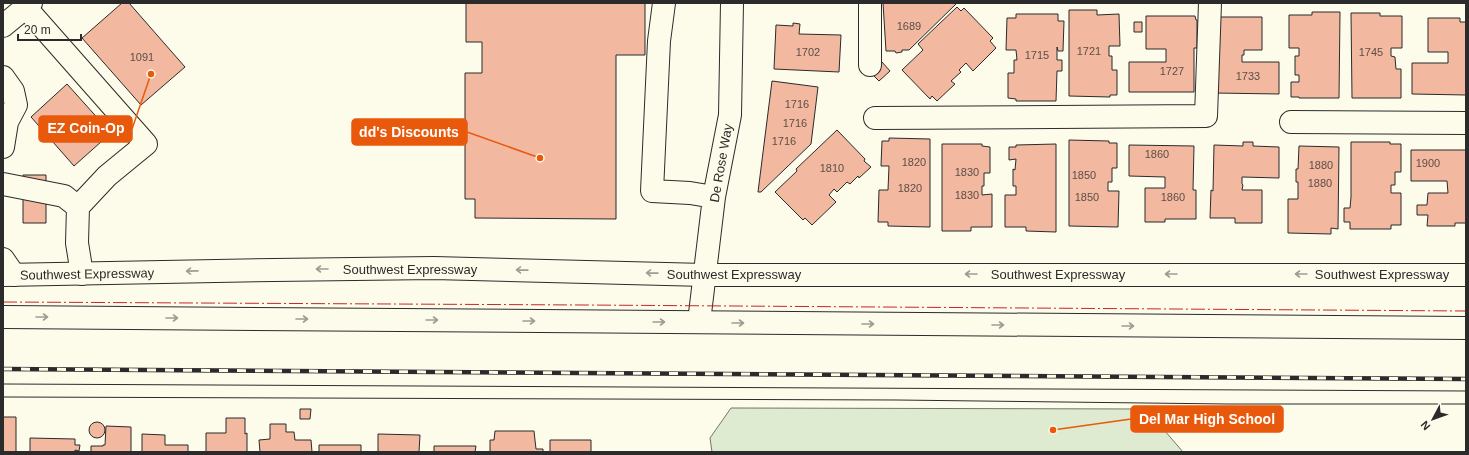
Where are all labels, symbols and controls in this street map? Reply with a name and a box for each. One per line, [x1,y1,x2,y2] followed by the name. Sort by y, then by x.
[18,16,81,42] scale bar
[897,20,921,32] house number: 1689
[24,23,51,37] text: 20 m
[1077,45,1101,57] house number: 1721
[796,46,820,58] house number: 1702
[1359,46,1383,58] house number: 1745
[1025,49,1049,61] house number: 1715
[130,51,154,63] house number: 1091
[1160,65,1184,77] house number: 1727
[1236,70,1260,82] house number: 1733
[785,98,809,110] house number: 1716
[39,116,132,142] callout: EZ Coin-Op
[783,117,807,129] house number: 1716
[352,119,467,145] callout: dd's Discounts
[48,120,125,136] text: EZ Coin-Op
[707,122,735,204] street label: De Rose Way
[359,124,459,140] text: dd's Discounts
[772,135,796,147] house number: 1716
[1145,148,1169,160] house number: 1860
[902,156,926,168] house number: 1820
[1416,157,1440,169] house number: 1900
[1309,159,1333,171] house number: 1880
[820,162,844,174] house number: 1810
[955,166,979,178] house number: 1830
[1072,169,1096,181] house number: 1850
[1308,177,1332,189] house number: 1880
[898,182,922,194] house number: 1820
[955,189,979,201] house number: 1830
[1075,191,1099,203] house number: 1850
[1161,191,1185,203] house number: 1860
[343,262,478,277] street label: Southwest Expressway
[20,265,155,283] street label: Southwest Expressway
[316,265,329,273] one-way arrow
[186,267,199,275] one-way arrow
[516,267,529,274] one-way arrow
[667,267,802,282] street label: Southwest Expressway
[991,267,1126,282] street label: Southwest Expressway
[1315,267,1450,282] street label: Southwest Expressway
[646,270,659,277] one-way arrow
[965,270,978,278] one-way arrow
[1165,270,1178,278] one-way arrow
[1295,270,1308,278] one-way arrow
[35,313,48,321] one-way arrow
[165,314,178,322] one-way arrow
[295,315,308,323] one-way arrow
[425,316,438,324] one-way arrow
[522,317,535,325] one-way arrow
[652,318,665,326] one-way arrow
[731,319,744,327] one-way arrow
[861,320,874,328] one-way arrow
[991,321,1004,329] one-way arrow
[1121,322,1134,329] one-way arrow
[1413,399,1453,439] north arrow
[1131,406,1283,432] callout: Del Mar High School
[1139,411,1275,427] text: Del Mar High School
[1418,419,1433,432] text: N

